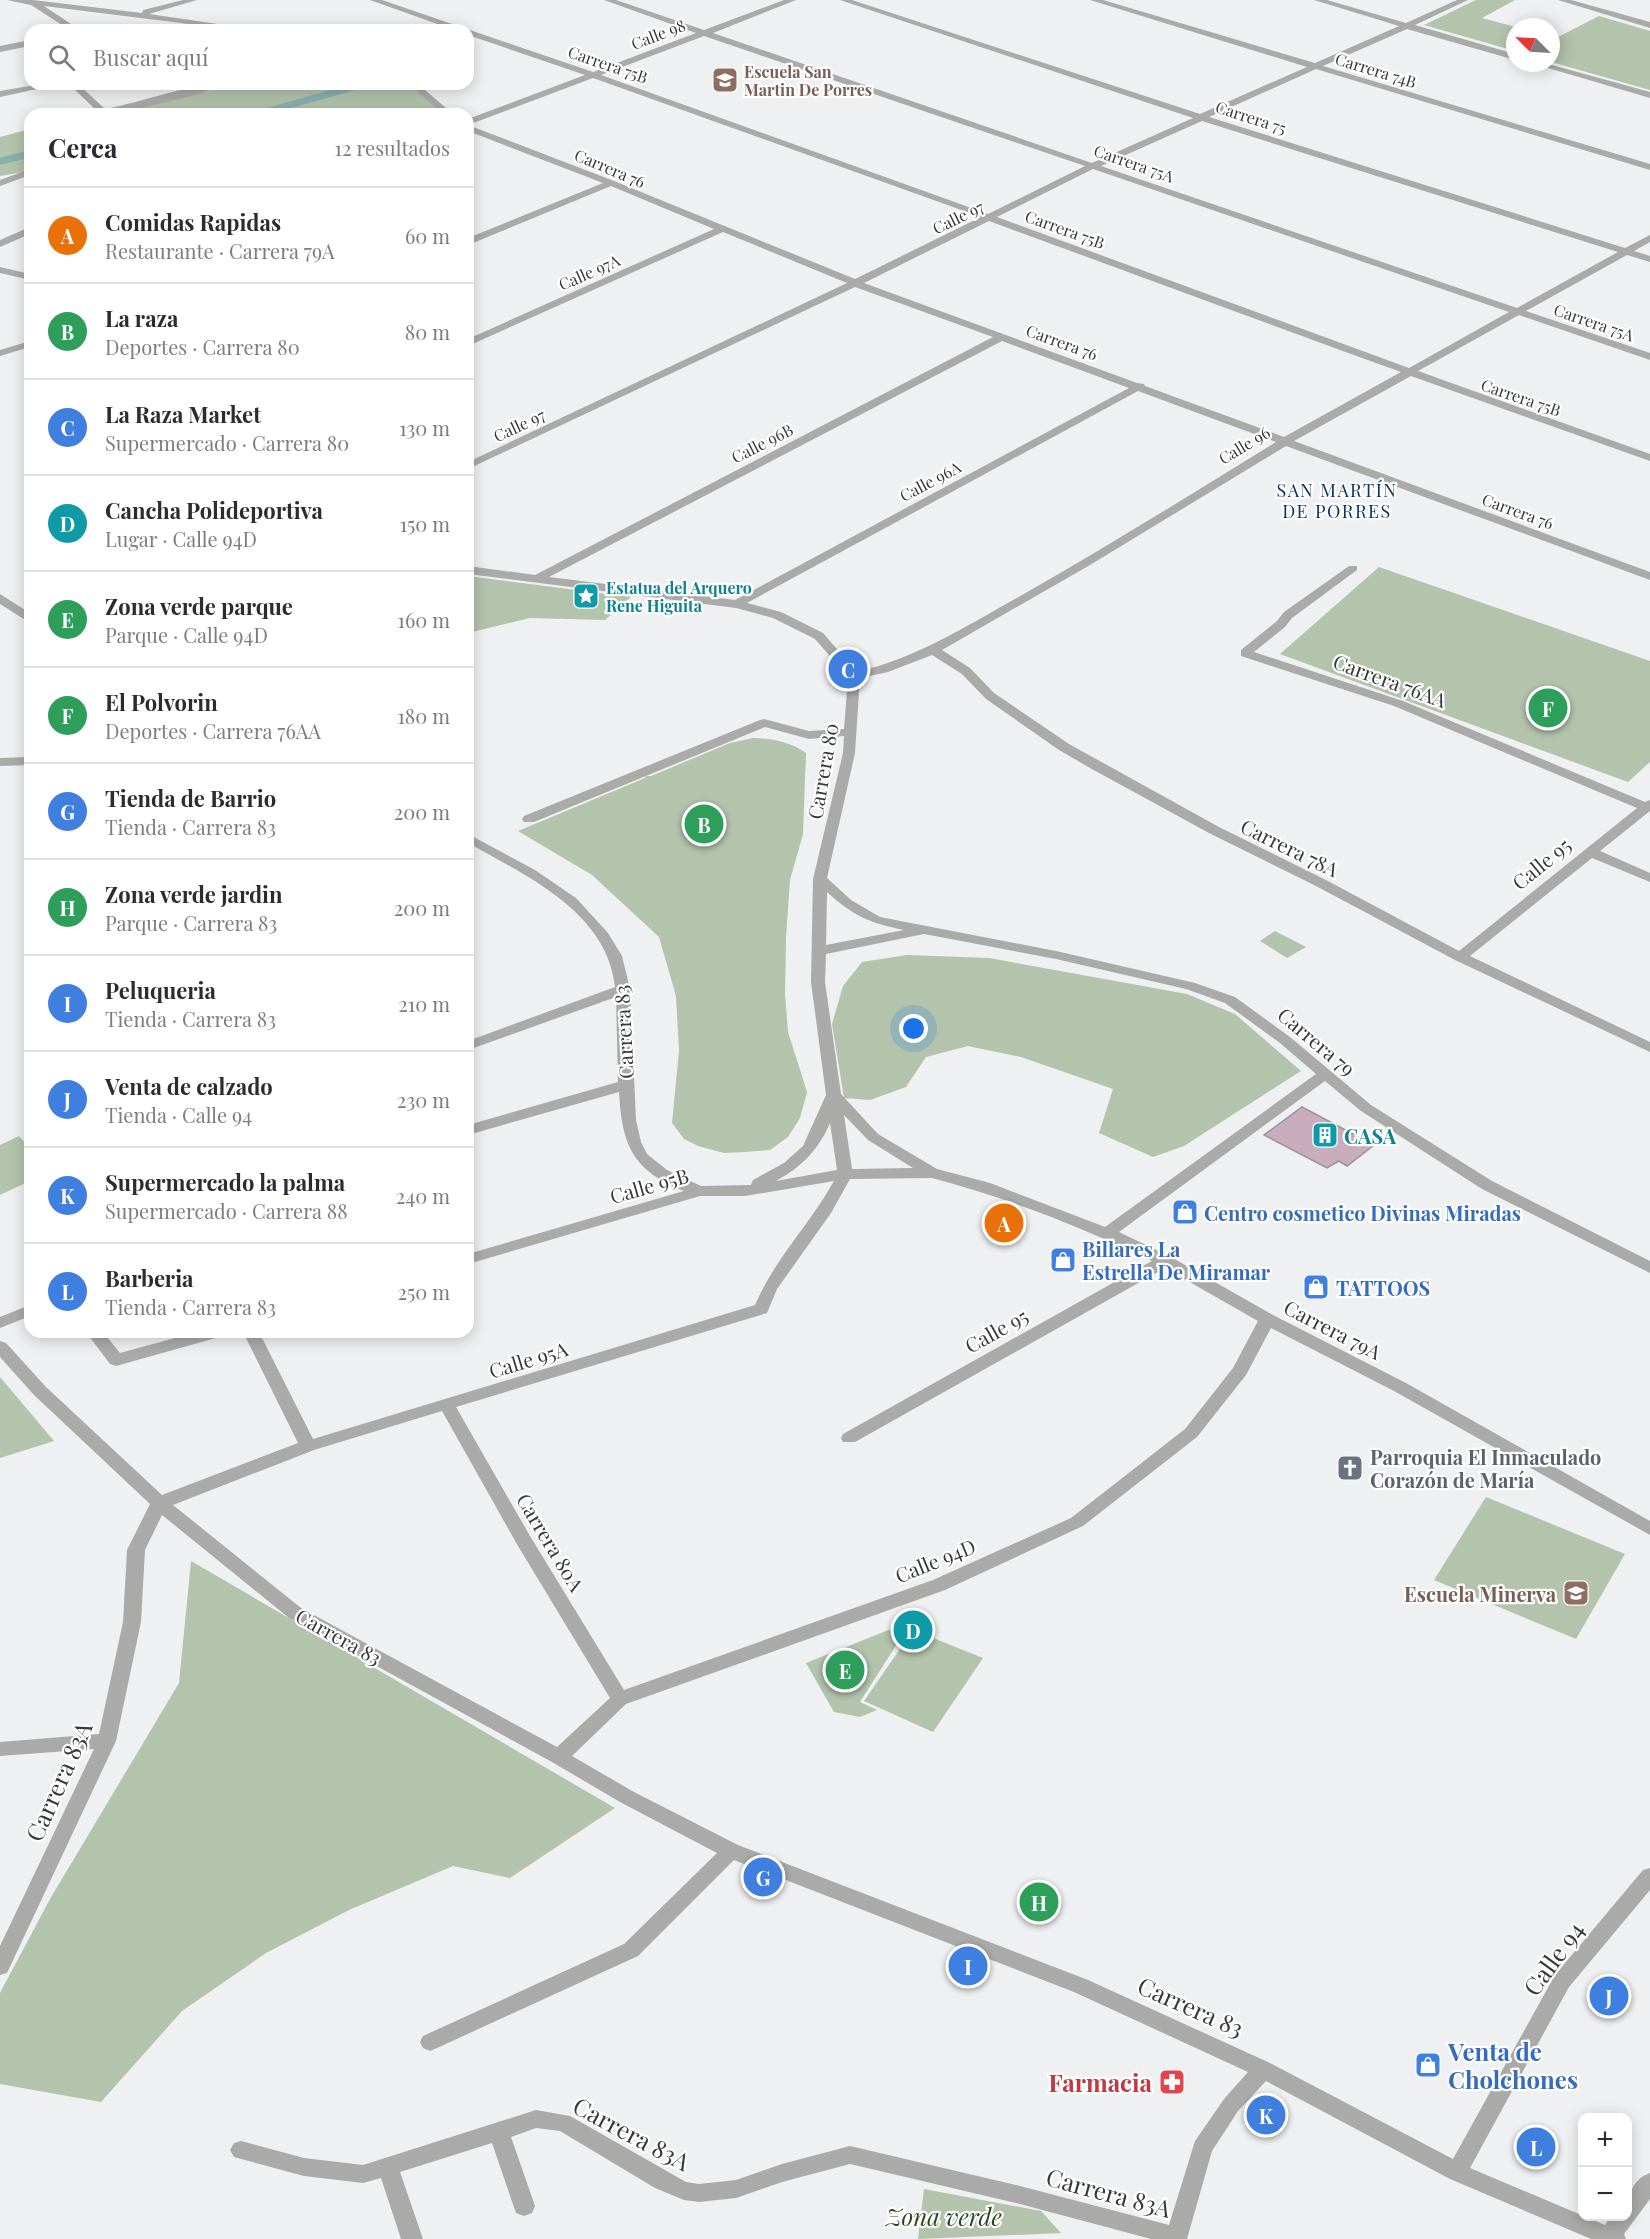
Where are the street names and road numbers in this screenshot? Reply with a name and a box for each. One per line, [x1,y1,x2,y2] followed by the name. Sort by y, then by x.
[628,14,688,54] street label: Calle 98
[565,41,651,87] street label: Carrera 75B
[1333,48,1419,92] street label: Carrera 74B
[1213,96,1289,138] street label: Carrera 75
[1091,140,1178,187] street label: Carrera 75A
[572,144,648,192] street label: Carrera 76
[929,195,988,238] street label: Calle 97
[1022,205,1108,253] street label: Carrera 75B
[555,249,624,295] street label: Calle 97A
[1551,299,1638,346] street label: Carrera 75A
[1023,319,1101,365] street label: Carrera 76
[1478,374,1564,420] street label: Carrera 75B
[490,404,549,446] street label: Calle 97
[728,419,796,467] street label: Calle 96B
[1214,421,1274,469] street label: Calle 96
[896,456,965,506] street label: Calle 96A
[1479,488,1557,534] street label: Carrera 76
[1330,647,1451,713] street label: Carrera 76AA
[800,721,844,821] street label: Carrera 80
[1236,812,1344,883] street label: Carrera 78A
[1506,831,1576,895] street label: Calle 95
[607,984,639,1080] street label: Carrera 83
[1273,1001,1361,1081] street label: Carrera 79
[606,1161,692,1209] street label: Calle 95B
[1280,1293,1387,1365] street label: Carrera 79A
[959,1302,1033,1358] street label: Calle 95
[485,1334,571,1384] street label: Calle 95A
[511,1488,591,1596] street label: Carrera 80A
[891,1532,979,1588] street label: Calle 94D
[291,1601,387,1671] street label: Carrera 83
[17,1715,99,1846] street label: Carrera 83A
[1515,1915,1591,2001] street label: Calle 94
[1133,1968,1249,2044] street label: Carrera 83
[568,2089,697,2178] street label: Carrera 83A
[1043,2160,1176,2224] street label: Carrera 83A

